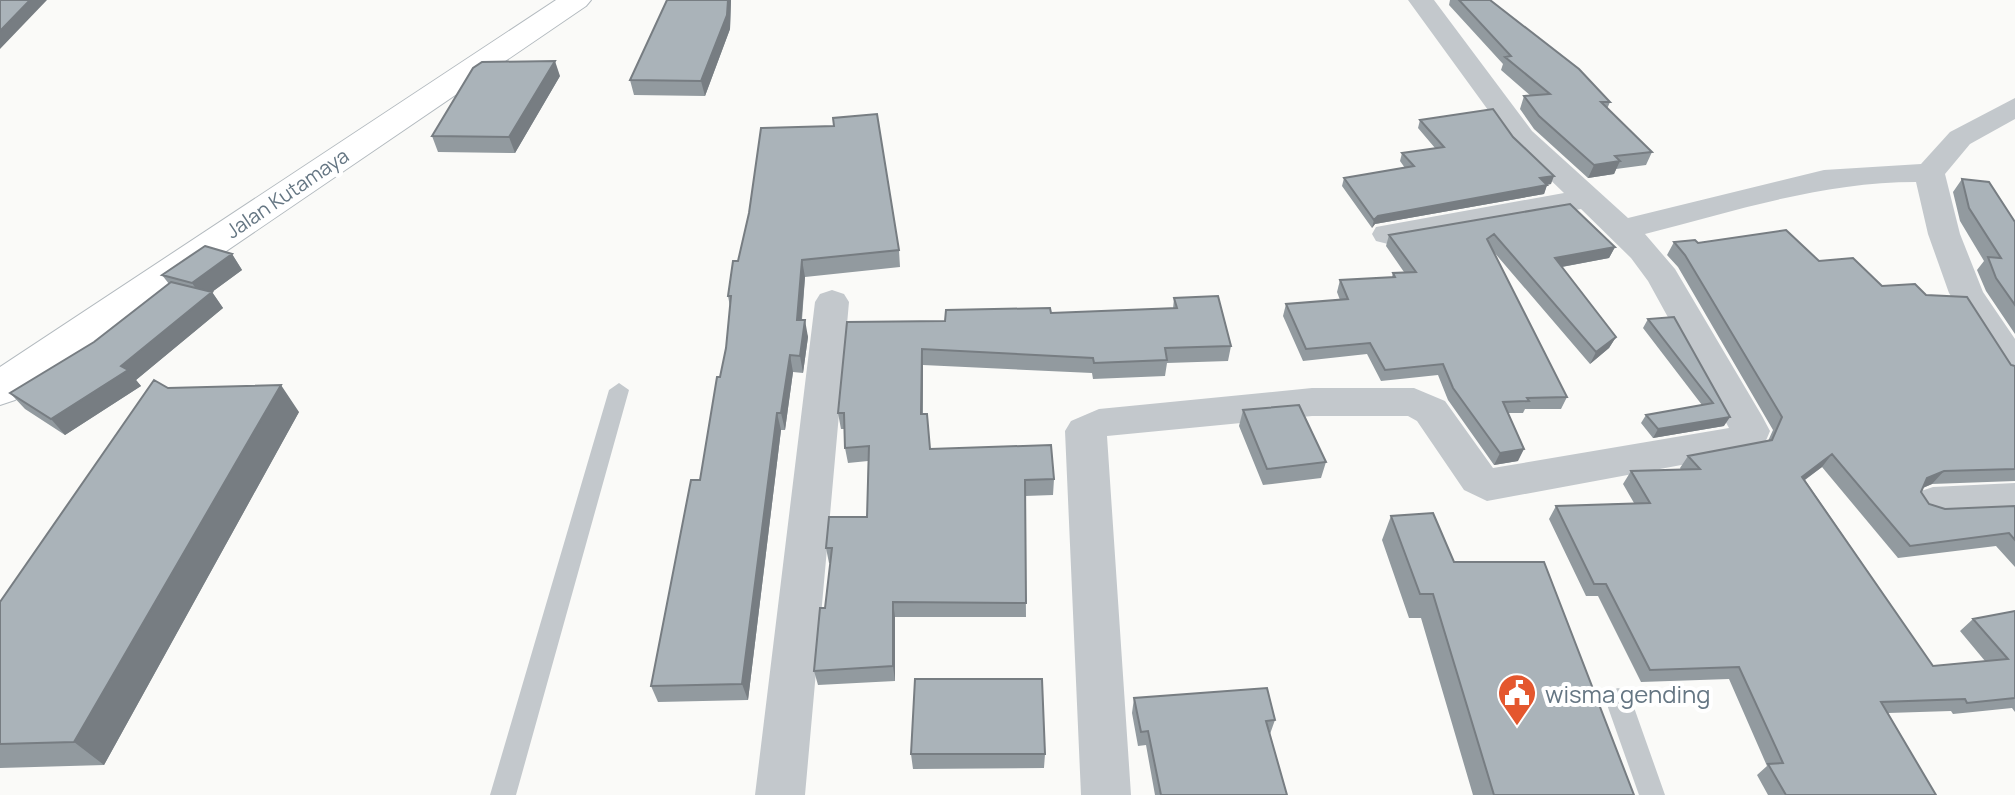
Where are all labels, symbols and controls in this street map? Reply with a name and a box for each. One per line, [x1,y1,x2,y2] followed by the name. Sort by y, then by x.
[220,142,354,244] street label: Jalan Kutamaya
[1496,672,1538,727] public building icon: wisma gending
[1545,677,1710,710] place label: wisma gending

